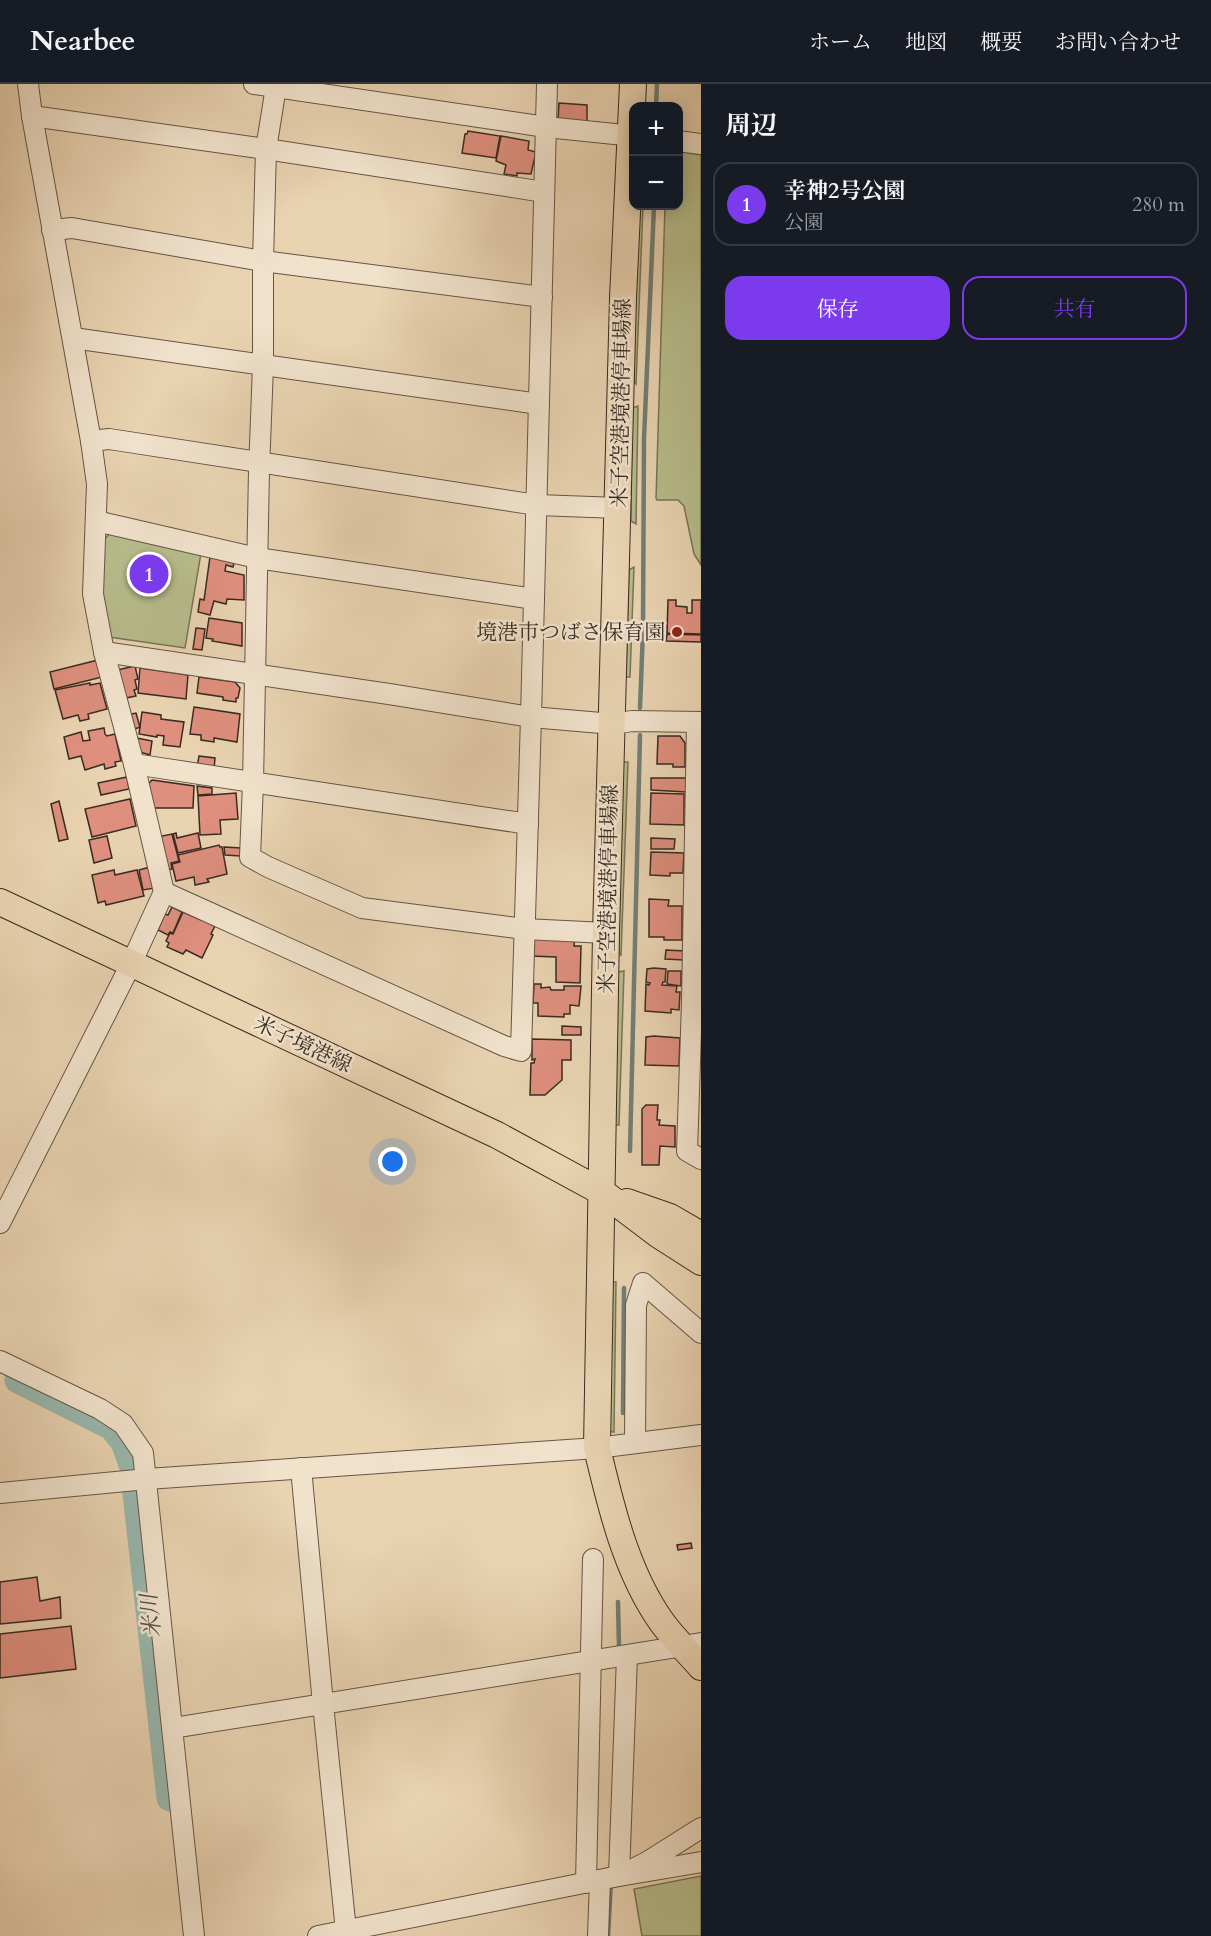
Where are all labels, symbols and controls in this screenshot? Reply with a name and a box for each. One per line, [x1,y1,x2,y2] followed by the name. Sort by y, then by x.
[30,22,135,60] text: Nearbee
[809,28,872,57] text: ホーム
[905,28,947,57] text: 地図
[980,28,1022,57] text: 概要
[1055,28,1181,57] text: お問い合わせ
[629,102,683,210] map controls
[629,102,683,156] button: +
[725,108,777,143] text: 周辺
[629,156,683,210] button: −
[784,176,905,206] text: 幸神2号公園
[741,191,752,218] text: 1
[1132,191,1185,218] text: 280 m
[784,209,824,236] text: 公園
[725,276,950,340] button: 保存
[962,276,1187,340] button: 共有
[605,298,638,508] street label: 米子空港境港停車場線
[130,552,168,596] pin: 1
[476,618,665,647] place label: 境港市つばさ保育園
[670,625,684,639] marker: 境港市つばさ保育園
[592,784,625,994] street label: 米子空港境港停車場線
[249,1009,356,1080] street label: 米子境港線
[378,1147,407,1176] your location
[134,1590,168,1639] water label: 米川

